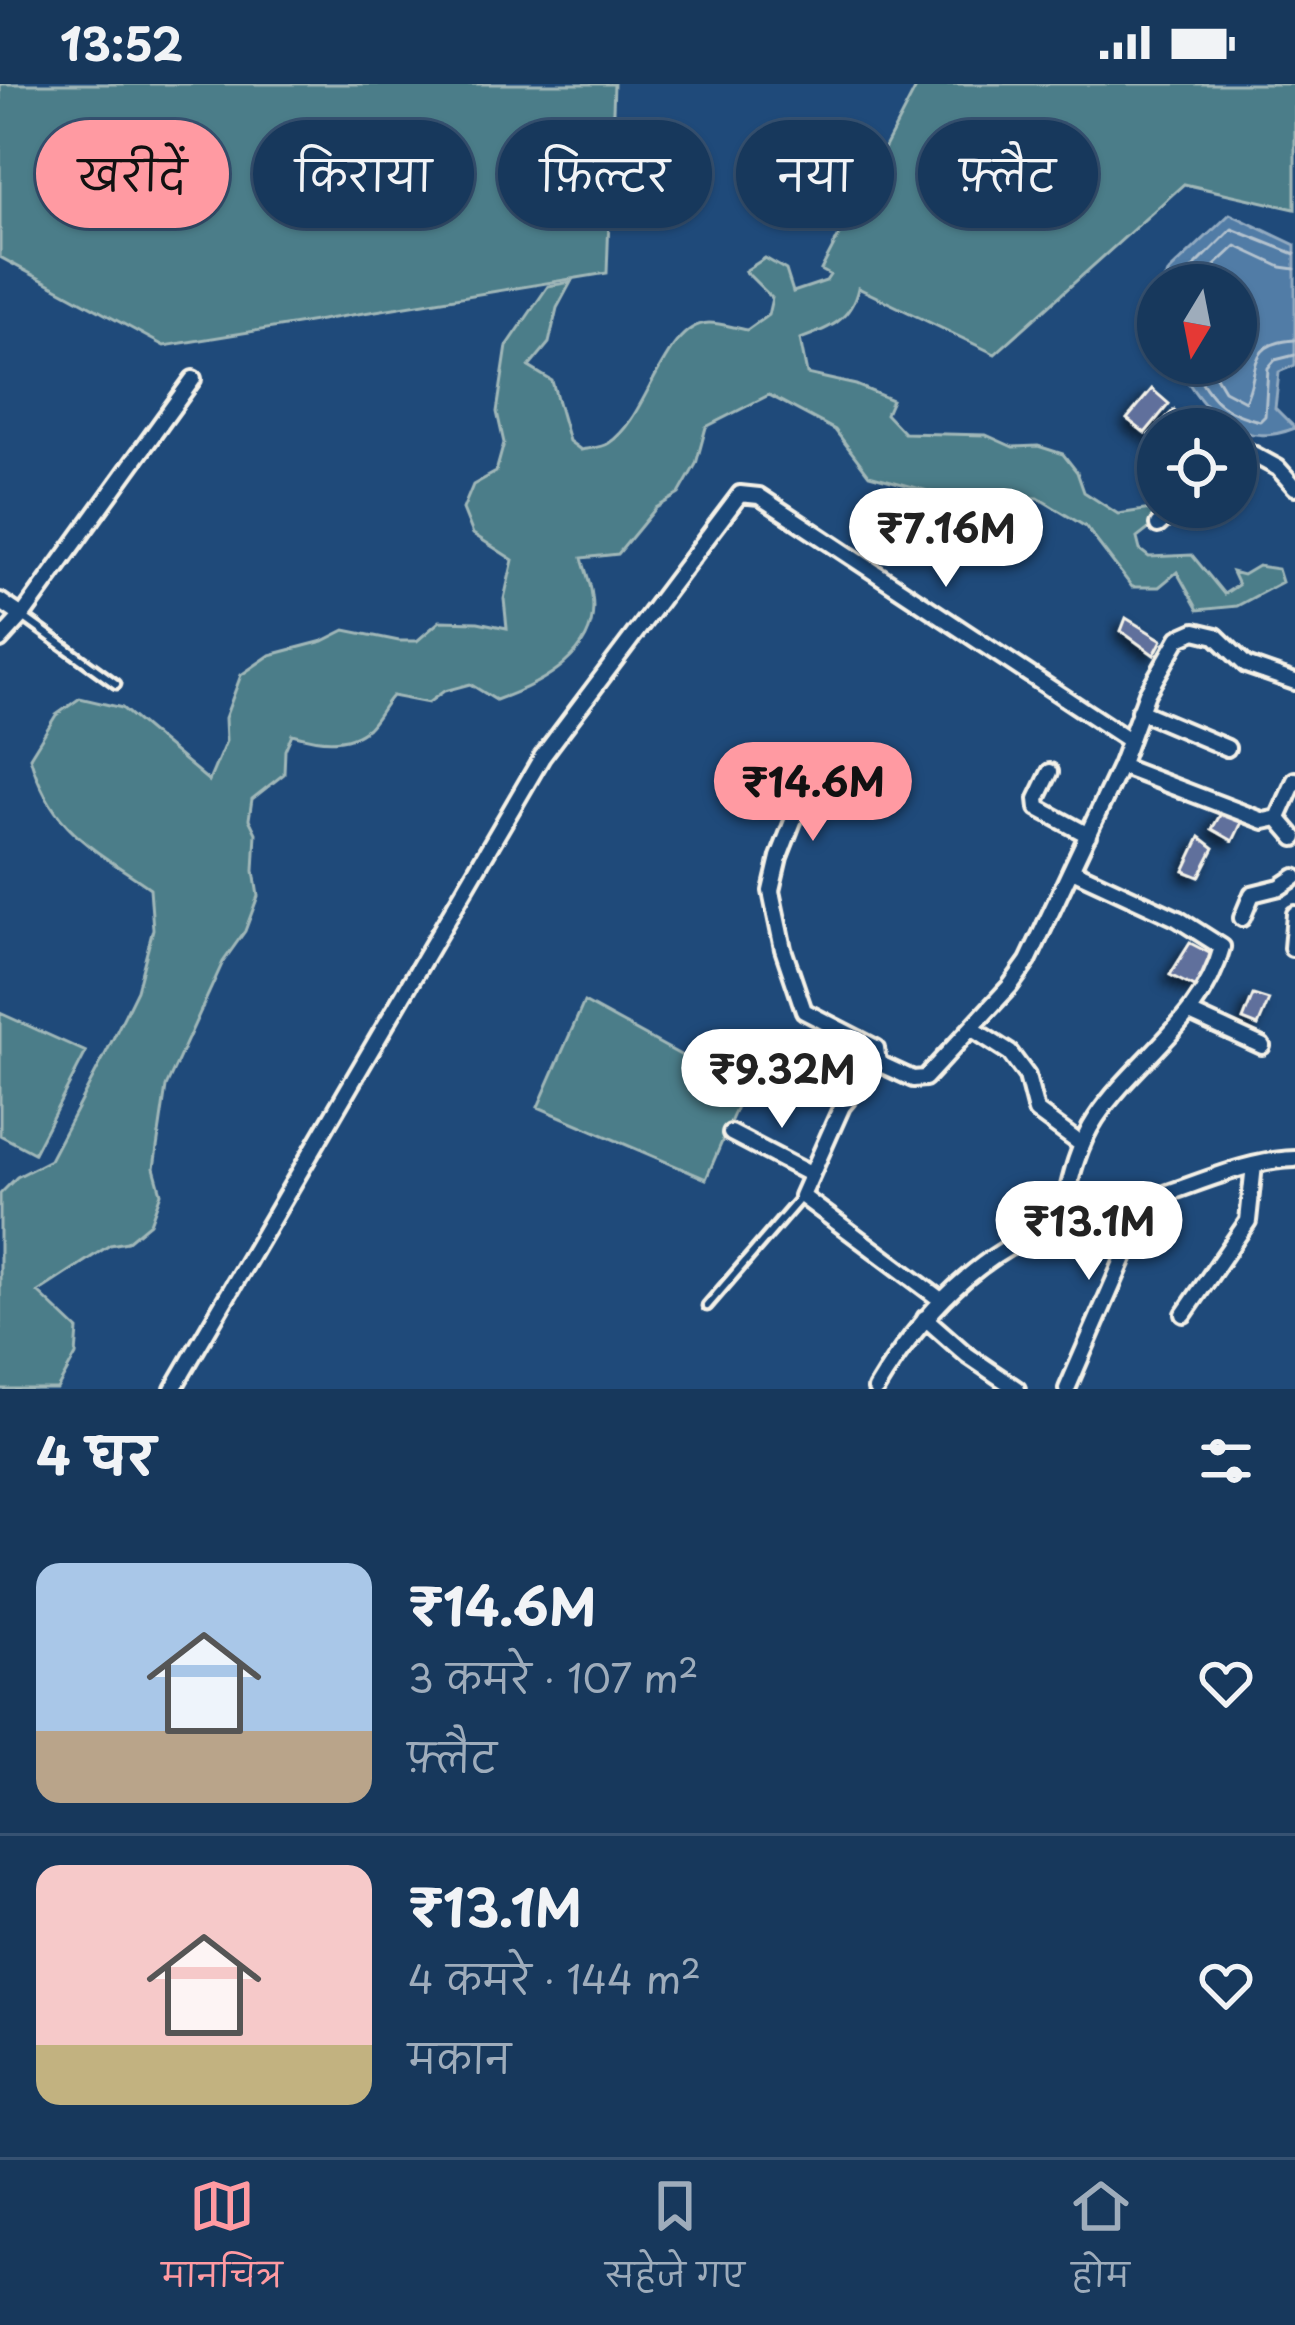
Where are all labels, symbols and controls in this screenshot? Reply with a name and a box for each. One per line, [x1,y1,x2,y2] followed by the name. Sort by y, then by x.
[60,8,183,76] text: 13:52
[36,120,229,228] chip: खरीदें
[253,120,474,228] chip: किराया
[498,120,712,228] chip: फ़िल्टर
[736,120,894,228] chip: नया
[918,120,1098,228] chip: फ़्लैट
[1137,264,1257,384] north arrow
[1137,264,1257,528] map controls
[1137,408,1257,528] button: locate
[848,488,1044,590] pin: ₹7.16M
[876,497,1016,556] text: ₹7.16M
[715,742,911,844] pin: ₹14.6M
[741,751,885,810] text: ₹14.6M
[684,1029,880,1131] pin: ₹9.32M
[708,1038,856,1097] text: ₹9.32M
[991,1181,1187,1283] pin: ₹13.1M
[1023,1190,1156,1249] text: ₹13.1M
[36,1415,155,1492] text: 4 घर
[1193,1428,1259,1494] icon: filters
[408,1566,597,1643] text: ₹14.6M
[132,1611,276,1755] icon: home
[408,1647,699,1706] text: 3 कमरे · 107 m²
[1193,1650,1259,1716] icon: heart
[408,1726,497,1785] text: फ़्लैट
[408,1867,582,1944] text: ₹13.1M
[132,1913,276,2057] icon: home
[408,1948,701,2007] text: 4 कमरे · 144 m²
[1193,1952,1259,2018] icon: heart
[408,2027,511,2086] text: मकान
[161,2173,282,2312] tab: मानचित्र
[605,2173,745,2312] tab: सहेजे गए
[1068,2173,1134,2312] tab: होम

